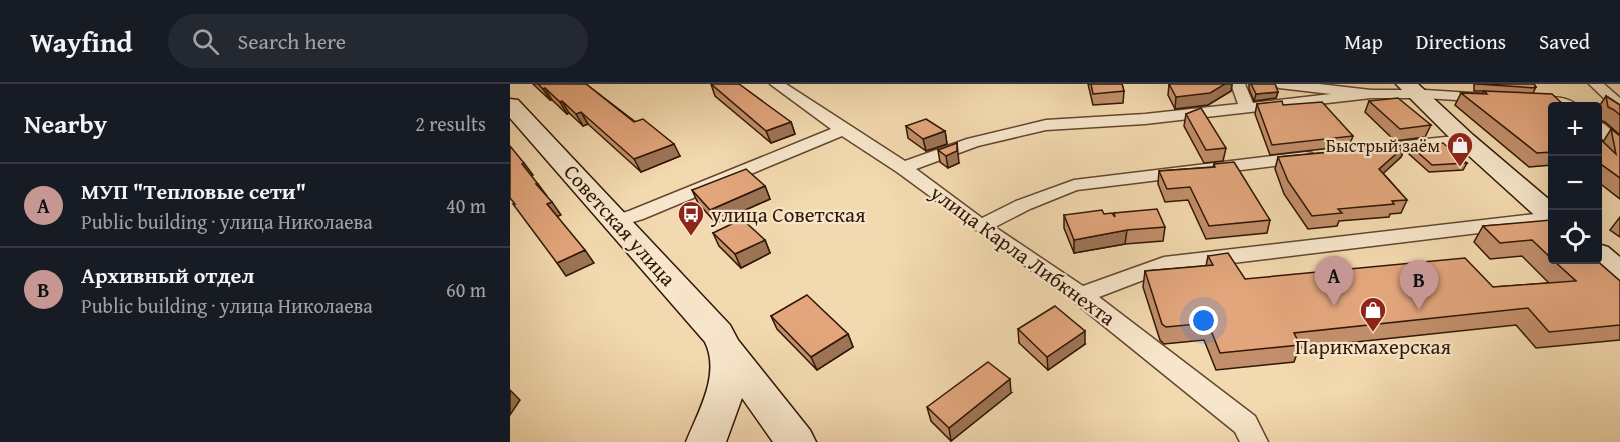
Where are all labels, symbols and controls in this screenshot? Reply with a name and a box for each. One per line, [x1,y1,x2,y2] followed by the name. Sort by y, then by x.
[168,14,588,68] search box
[30,21,132,62] text: Wayfind
[189,25,222,58] icon: search
[237,25,346,57] text: Search here
[1344,26,1383,57] text: Map
[1416,26,1506,57] text: Directions
[1539,26,1590,57] text: Saved
[1548,102,1602,264] map controls
[1548,102,1602,156] button: +
[24,104,107,143] text: Nearby
[415,109,486,138] text: 2 results
[1445,130,1475,168] shop icon: Быстрый заём
[1326,132,1440,159] place label: Быстрый заём
[1548,156,1602,210] button: −
[557,157,683,293] street label: Советская улица
[81,175,306,207] text: МУП "Тепловые сети"
[923,177,1122,333] street label: улица Карла Либкнехта
[37,191,50,220] text: A
[446,191,486,220] text: 40 m
[676,199,706,237] bus stop icon: улица Советская
[710,199,866,230] place label: улица Советская
[81,207,373,236] text: Public building · улица Николаева
[1548,210,1602,264] button: locate
[1314,256,1354,306] pin: A
[81,259,254,291] text: Архивный отдел
[1400,260,1438,310] pin: B
[37,275,50,304] text: B
[446,275,486,304] text: 60 m
[81,291,373,320] text: Public building · улица Николаева
[1358,295,1388,333] shop icon: Парикмахерская
[1189,306,1218,335] your location
[1295,331,1451,362] place label: Парикмахерская

